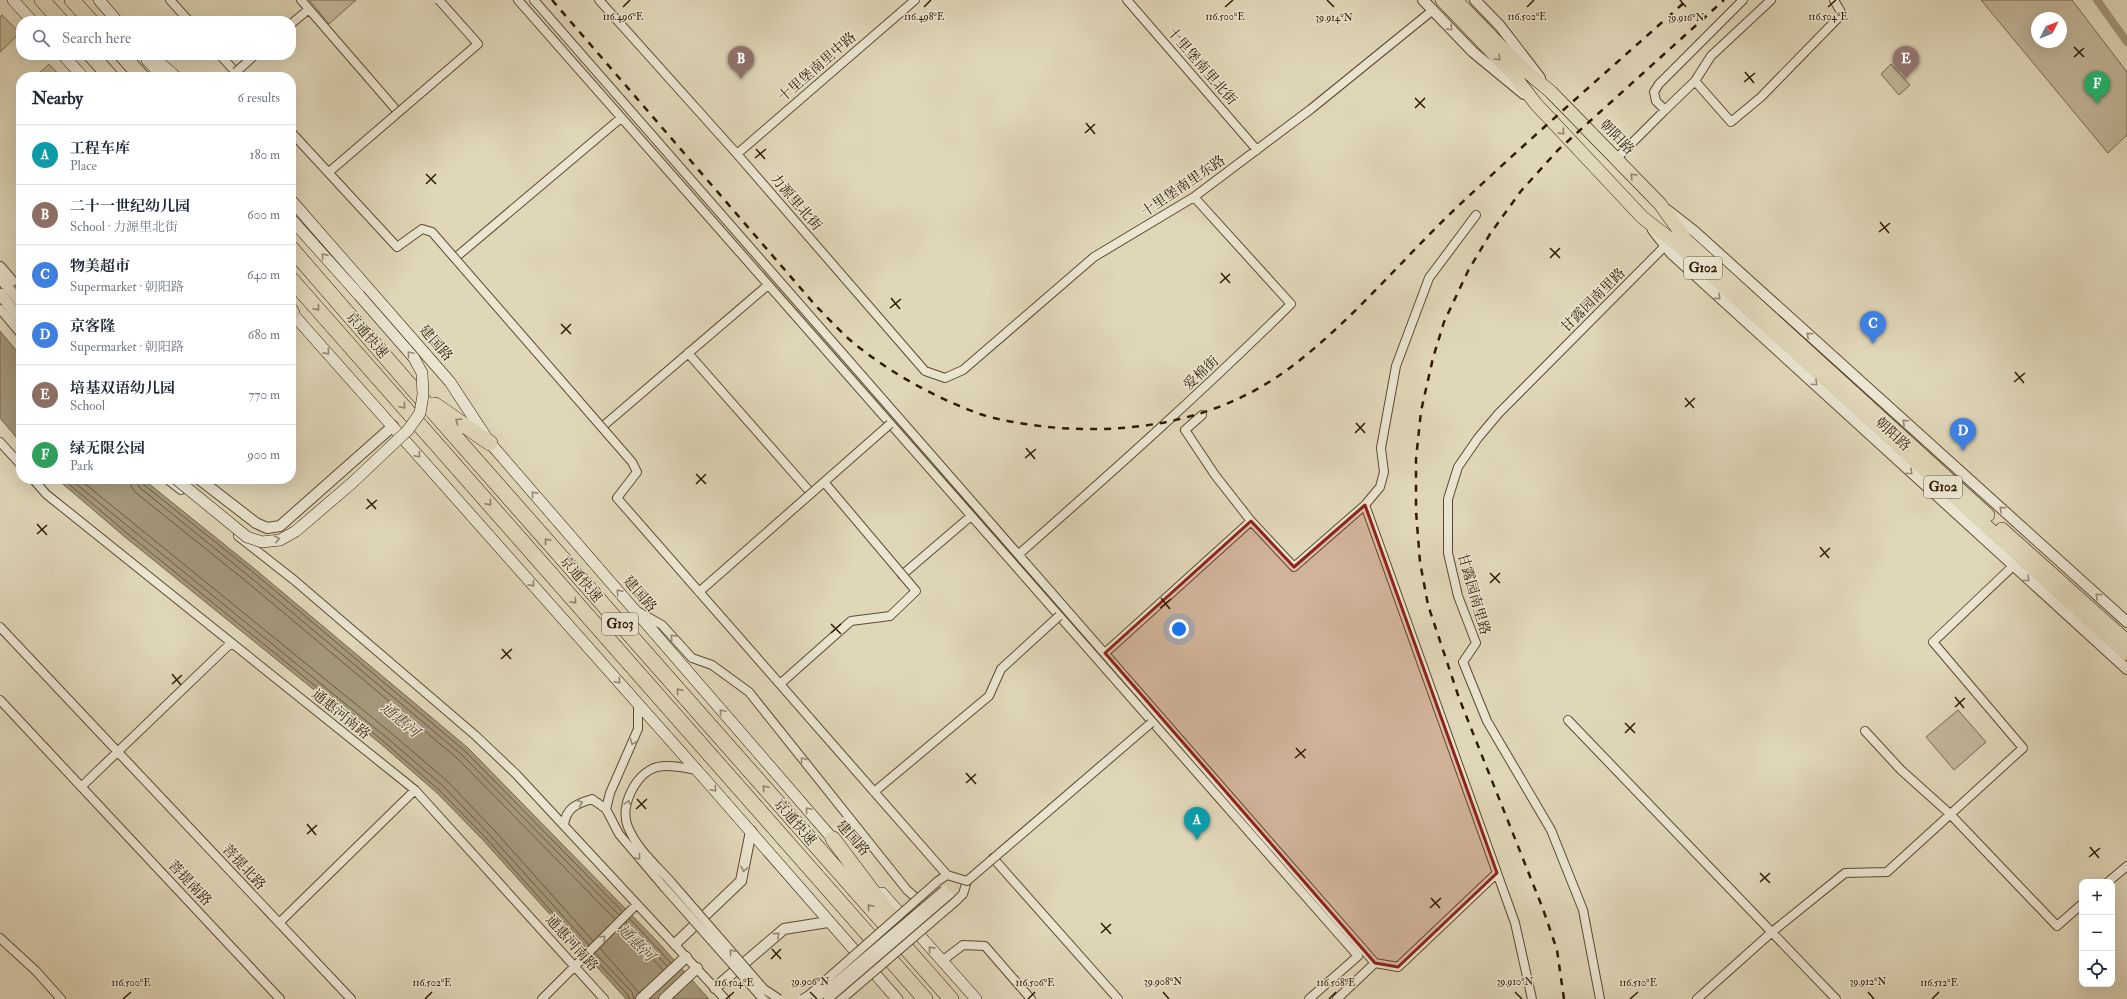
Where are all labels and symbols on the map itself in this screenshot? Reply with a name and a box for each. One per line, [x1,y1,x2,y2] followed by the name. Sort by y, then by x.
[603,11,643,23] text: 116.496°E
[904,11,944,23] text: 116.498°E
[1205,11,1245,23] text: 116.500°E
[1507,11,1547,23] text: 116.502°E
[1808,11,1848,23] text: 116.504°E
[1315,12,1353,24] text: 39.914°N
[1667,12,1705,24] text: 39.916°N
[2031,12,2067,48] north arrow
[1163,23,1241,109] street label: 十里堡南里北街
[1445,23,1453,31] one-way arrow
[774,28,860,106] street label: 十里堡南里中路
[728,46,754,79] pin: B
[1893,46,1919,79] pin: E
[1493,53,1501,61] one-way arrow
[2084,71,2110,104] pin: F
[1596,116,1638,158] street label: 朝阳路
[1557,127,1565,135] one-way arrow
[1138,152,1228,220] street label: 十里堡南里东路
[767,170,825,234] street label: 力源里北街
[1630,173,1638,181] one-way arrow
[321,253,329,261] one-way arrow
[1684,257,1722,279] road number: G102
[1557,264,1629,336] street label: 甘露园南里路
[1713,292,1721,299] one-way arrow
[312,304,319,311] one-way arrow
[342,308,392,362] street label: 京通快速
[1860,311,1886,344] pin: C
[416,322,456,364] street label: 建国路
[1806,332,1814,339] one-way arrow
[323,347,330,355] one-way arrow
[408,351,415,359] one-way arrow
[1180,352,1222,394] street label: 爱棉街
[1810,379,1818,386] one-way arrow
[398,401,405,409] one-way arrow
[1872,413,1914,455] street label: 朝阳路
[455,418,462,426] one-way arrow
[1950,418,1976,451] pin: D
[1902,419,1910,427] one-way arrow
[414,450,421,458] one-way arrow
[1905,467,1913,475] one-way arrow
[1924,476,1962,498] road number: G102
[531,491,538,499] one-way arrow
[484,499,491,506] one-way arrow
[1999,506,2007,514] one-way arrow
[274,536,280,544] one-way arrow
[544,538,551,545] one-way arrow
[1454,551,1494,637] street label: 甘露园南里路
[556,552,606,606] street label: 京通快速
[620,573,660,615] street label: 建国路
[2022,574,2030,581] one-way arrow
[528,579,535,587] one-way arrow
[616,590,623,597] one-way arrow
[2095,594,2103,601] one-way arrow
[570,596,577,604] one-way arrow
[602,613,638,635] road number: G103
[1169,619,1189,639] your location
[670,634,677,642] one-way arrow
[614,677,621,684] one-way arrow
[308,685,374,743] street label: 通惠河南路
[677,688,684,695] one-way arrow
[377,698,426,744] water label: 通惠河
[720,709,727,716] one-way arrow
[630,739,638,746] one-way arrow
[801,757,808,764] one-way arrow
[709,784,717,792] one-way arrow
[762,785,770,793] one-way arrow
[770,795,820,849] street label: 京通快速
[577,800,584,808] one-way arrow
[623,800,632,807] one-way arrow
[805,807,812,814] one-way arrow
[1184,807,1210,840] pin: A
[833,817,873,859] street label: 建国路
[219,841,269,893] street label: 菩提北路
[633,852,640,859] one-way arrow
[165,857,215,909] street label: 菩提南路
[740,866,748,873] one-way arrow
[867,904,874,911] one-way arrow
[542,911,602,975] street label: 通惠河南路
[613,920,661,968] water label: 通惠河
[772,933,779,940] one-way arrow
[598,935,606,943] one-way arrow
[929,946,936,954] one-way arrow
[729,949,737,957] one-way arrow
[791,976,829,988] text: 39.906°N
[1144,976,1182,988] text: 39.908°N
[1496,976,1534,988] text: 39.910°N
[1849,976,1887,988] text: 39.912°N
[111,977,151,989] text: 116.500°E
[412,977,452,989] text: 116.502°E
[714,977,754,989] text: 116.504°E
[1015,977,1055,989] text: 116.506°E
[1317,977,1355,989] text: 116.508°E
[1619,977,1657,989] text: 116.510°E
[1920,977,1958,989] text: 116.512°E

